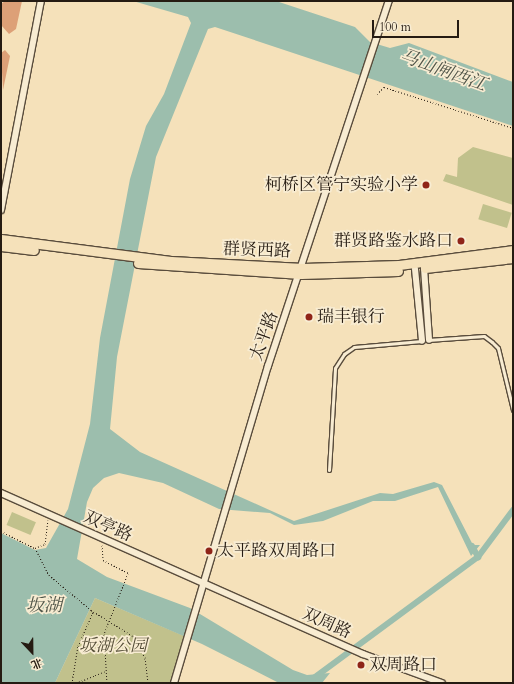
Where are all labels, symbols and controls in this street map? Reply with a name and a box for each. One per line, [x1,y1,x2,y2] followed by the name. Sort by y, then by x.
[374,12,461,38] scale bar
[379,19,411,35] text: 100 m
[397,45,489,97] water label: 马山闸西江
[265,175,418,195] place label: 柯桥区管宁实验小学
[421,180,431,190] marker: 柯桥区管宁实验小学
[334,231,453,251] place label: 群贤路鉴水路口
[456,236,466,246] marker: 群贤路鉴水路口
[223,239,291,261] street label: 群贤西路
[317,307,385,327] place label: 瑞丰银行
[246,309,282,363] street label: 太平路
[304,312,314,322] marker: 瑞丰银行
[81,506,135,546] street label: 双亭路
[217,541,336,561] place label: 太平路双周路口
[204,546,214,556] marker: 太平路双周路口
[26,595,62,617] water label: 坂湖
[300,603,354,643] street label: 双周路
[12,632,52,672] north arrow
[79,636,147,656] park label: 坂湖公园
[29,655,45,673] text: 北
[369,655,437,675] place label: 双周路口
[356,660,366,670] marker: 双周路口

